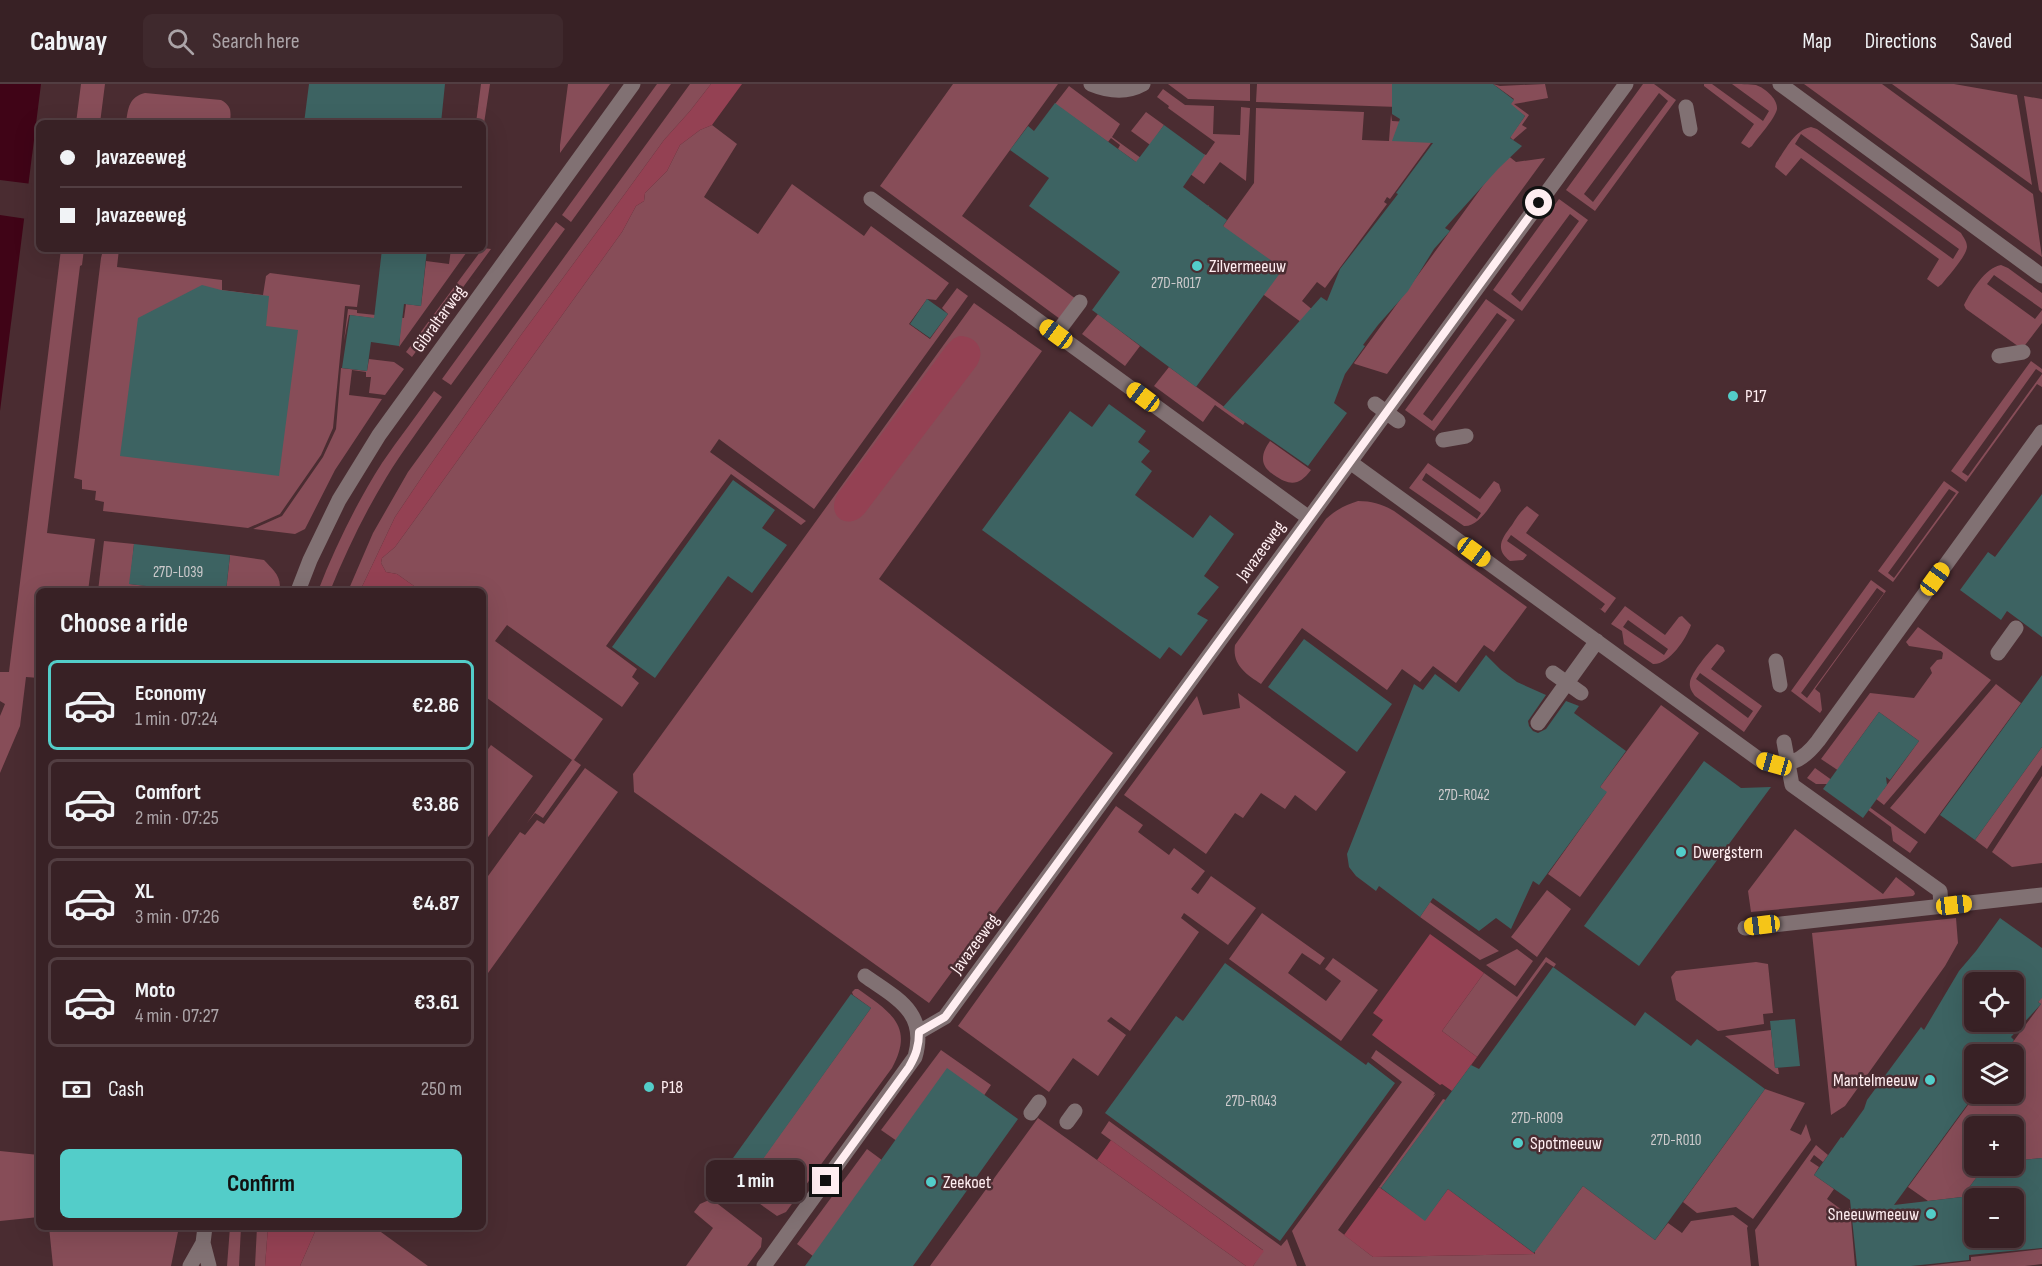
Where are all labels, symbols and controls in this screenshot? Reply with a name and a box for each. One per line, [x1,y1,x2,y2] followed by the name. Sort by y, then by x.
[143,14,563,68] search box
[30,25,107,58] text: Cabway
[164,25,197,58] icon: search
[212,28,300,55] text: Search here
[1802,29,1832,54] text: Map
[1865,29,1937,54] text: Directions
[1970,29,2012,54] text: Saved
[96,144,186,171] text: Javazeeweg
[1525,189,1552,216] route start
[96,202,186,229] text: Javazeeweg
[1209,256,1286,277] place label: Zilvermeeuw
[1190,259,1204,273] marker: Zilvermeeuw
[1151,274,1201,293] house number: 27D-R017
[408,282,470,356] street label: Gibraltarweg
[1036,316,1076,352] car
[1123,379,1163,415] car
[1745,386,1767,407] place label: P17
[1726,389,1740,403] marker: P17
[1232,517,1290,586] street label: Javazeeweg
[1454,534,1494,570] car
[1917,559,1953,599] car
[153,563,203,582] house number: 27D-L039
[60,608,188,640] text: Choose a ride
[63,678,117,732] icon: car
[135,680,206,707] text: Economy
[412,692,459,719] text: €2.86
[135,707,218,731] text: 1 min · 07:24
[1754,750,1794,778] car
[63,777,117,831] icon: car
[135,779,201,806] text: Comfort
[1438,786,1490,805] house number: 27D-R042
[412,791,459,818] text: €3.86
[135,806,219,830] text: 2 min · 07:25
[1693,842,1763,863] place label: Dwergstern
[1674,845,1688,859] marker: Dwergstern
[63,876,117,930] icon: car
[135,878,154,905] text: XL
[412,890,459,917] text: €4.87
[1935,894,1973,916] car
[135,905,220,929] text: 3 min · 07:26
[946,910,1004,979] street label: Javazeeweg
[1743,914,1781,936] car
[1964,972,2024,1248] map controls
[1964,972,2024,1032] button: locate
[63,975,117,1029] icon: car
[135,977,175,1004] text: Moto
[414,989,459,1016] text: €3.61
[135,1004,219,1028] text: 4 min · 07:27
[1964,1044,2024,1104] button: layers
[1833,1070,1918,1091] place label: Mantelmeeuw
[60,1073,93,1106] icon: cash
[1923,1073,1937,1087] marker: Mantelmeeuw
[108,1076,144,1103] text: Cash
[421,1077,462,1101] text: 250 m
[661,1077,683,1098] place label: P18
[642,1080,656,1094] marker: P18
[1225,1092,1277,1111] house number: 27D-R043
[1511,1109,1563,1128] house number: 27D-R009
[1964,1116,2024,1176] button: +
[1651,1131,1701,1150] house number: 27D-R010
[1530,1133,1602,1154] place label: Spotmeeuw
[1511,1136,1525,1150] marker: Spotmeeuw
[60,1149,462,1218] button: Confirm
[706,1160,805,1202] callout: 1 min
[812,1167,839,1194] route end
[737,1169,774,1193] text: 1 min
[943,1172,992,1193] place label: Zeekoet
[924,1175,938,1189] marker: Zeekoet
[1964,1188,2024,1248] button: −
[1828,1204,1919,1225] place label: Sneeuwmeeuw
[1924,1207,1938,1221] marker: Sneeuwmeeuw

